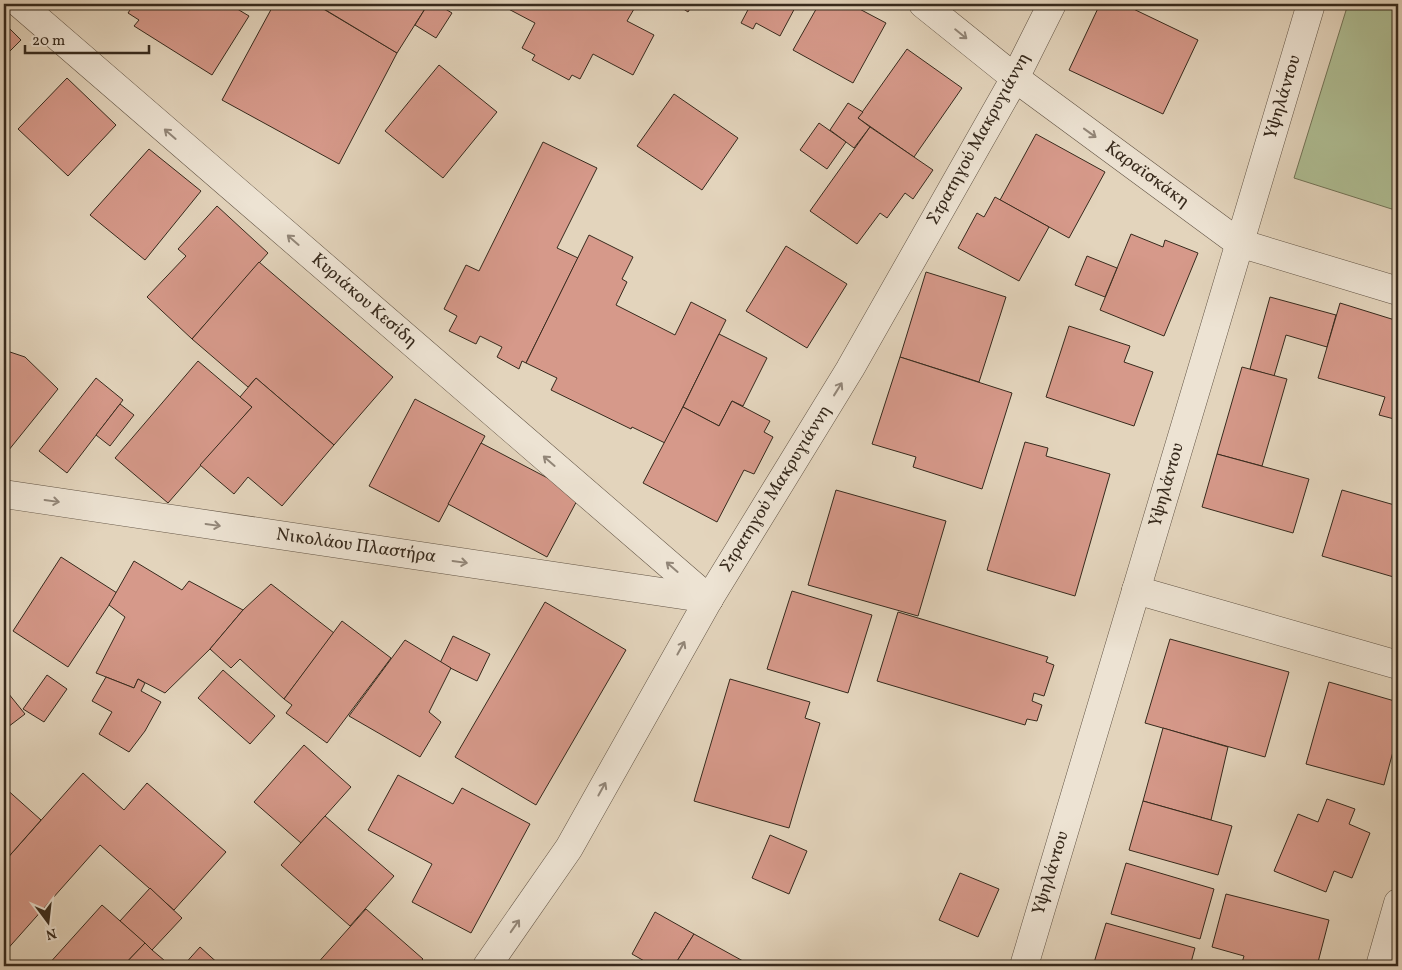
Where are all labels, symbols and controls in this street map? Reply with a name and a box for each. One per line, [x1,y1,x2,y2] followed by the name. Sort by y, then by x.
[25,22,149,54] scale bar
[955,29,968,40] one-way arrow
[32,31,65,52] text: 20 m
[921,48,1037,230] street label: Στρατηγού Μακρυγιάννη
[1258,52,1308,142] street label: Υψηλάντου
[164,128,177,139] one-way arrow
[1083,128,1097,138] one-way arrow
[1100,136,1194,214] street label: Καραϊσκάκη
[287,234,300,246] one-way arrow
[305,248,423,354] street label: Κυριάκου Κεσίδη
[833,382,843,396] one-way arrow
[714,400,838,578] street label: Στρατηγού Μακρυγιάννη
[1143,440,1191,530] street label: Υψηλάντου
[542,455,555,466] one-way arrow
[44,496,60,506] one-way arrow
[204,520,220,530] one-way arrow
[274,522,438,570] street label: Νικολάου Πλαστήρα
[452,557,468,567] one-way arrow
[665,561,678,572] one-way arrow
[676,640,686,655] one-way arrow
[597,782,607,797] one-way arrow
[1026,828,1076,918] street label: Υψηλάντου
[22,898,72,948] north arrow
[510,919,520,933] one-way arrow
[44,923,58,944] text: N

